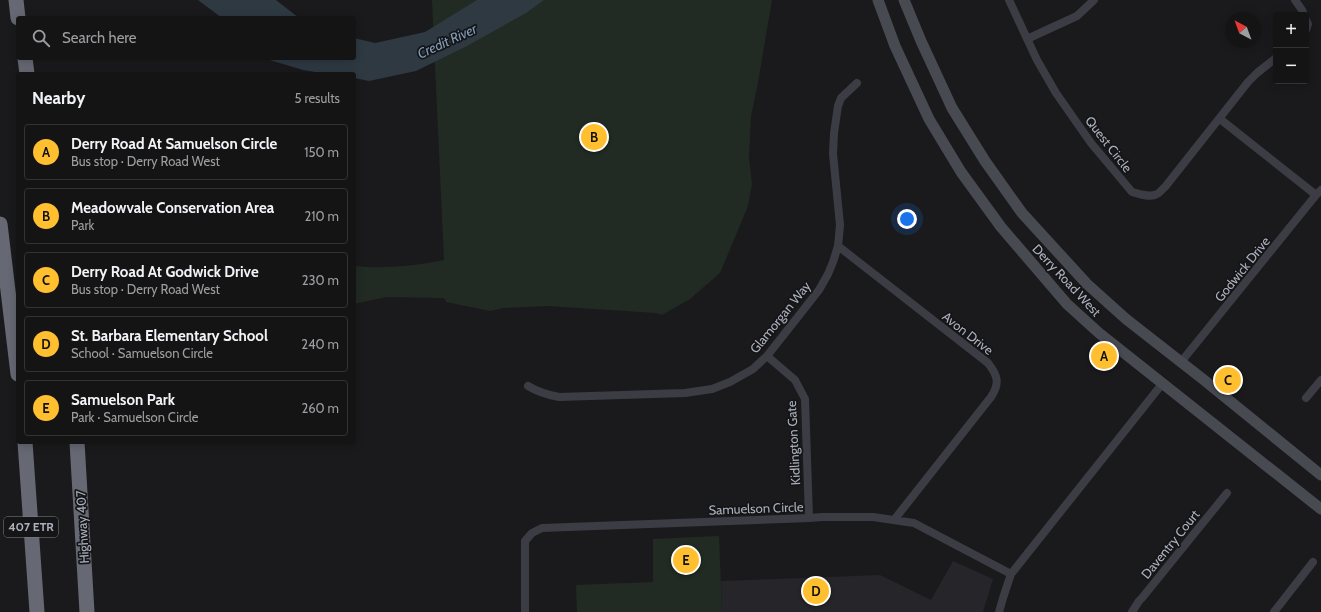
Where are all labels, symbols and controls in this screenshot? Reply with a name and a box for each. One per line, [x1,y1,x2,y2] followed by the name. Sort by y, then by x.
[1225,12,1261,48] north arrow
[1273,12,1309,84] map controls
[1273,12,1309,48] button: +
[16,16,356,60] search box
[414,19,480,63] water label: Credit River
[30,27,52,49] icon: search
[62,29,137,47] text: Search here
[1273,48,1309,84] button: −
[32,88,85,108] text: Nearby
[294,90,340,106] text: 5 results
[1082,113,1136,175] street label: Quest Circle
[581,122,607,152] pin: B
[71,135,277,153] text: Derry Road At Samuelson Circle
[42,144,50,160] text: A
[304,144,339,160] text: 150 m
[71,153,220,169] text: Bus stop · Derry Road West
[71,199,274,217] text: Meadowvale Conservation Area
[42,208,50,224] text: B
[305,208,339,224] text: 210 m
[897,209,917,229] your location
[71,217,94,233] text: Park
[1211,233,1273,305] street label: Godwick Drive
[1029,241,1105,320] street label: Derry Road West
[71,263,259,281] text: Derry Road At Godwick Drive
[42,272,50,288] text: C
[302,272,339,288] text: 230 m
[746,278,814,356] street label: Glamorgan Way
[71,281,220,297] text: Bus stop · Derry Road West
[939,308,997,358] street label: Avon Drive
[71,327,268,345] text: St. Barbara Elementary School
[41,336,51,352] text: D
[301,336,339,352] text: 240 m
[1091,341,1117,371] pin: A
[71,345,213,361] text: School · Samuelson Circle
[1215,365,1241,395] pin: C
[71,391,175,409] text: Samuelson Park
[42,400,50,416] text: E
[301,400,339,416] text: 260 m
[783,400,803,486] street label: Kidlington Gate
[71,409,199,425] text: Park · Samuelson Circle
[72,490,92,564] street label: Highway 407
[708,498,804,518] street label: Samuelson Circle
[1137,506,1203,582] street label: Daventry Court
[4,517,58,537] road number: 407 ETR
[673,545,699,575] pin: E
[803,576,829,606] pin: D

